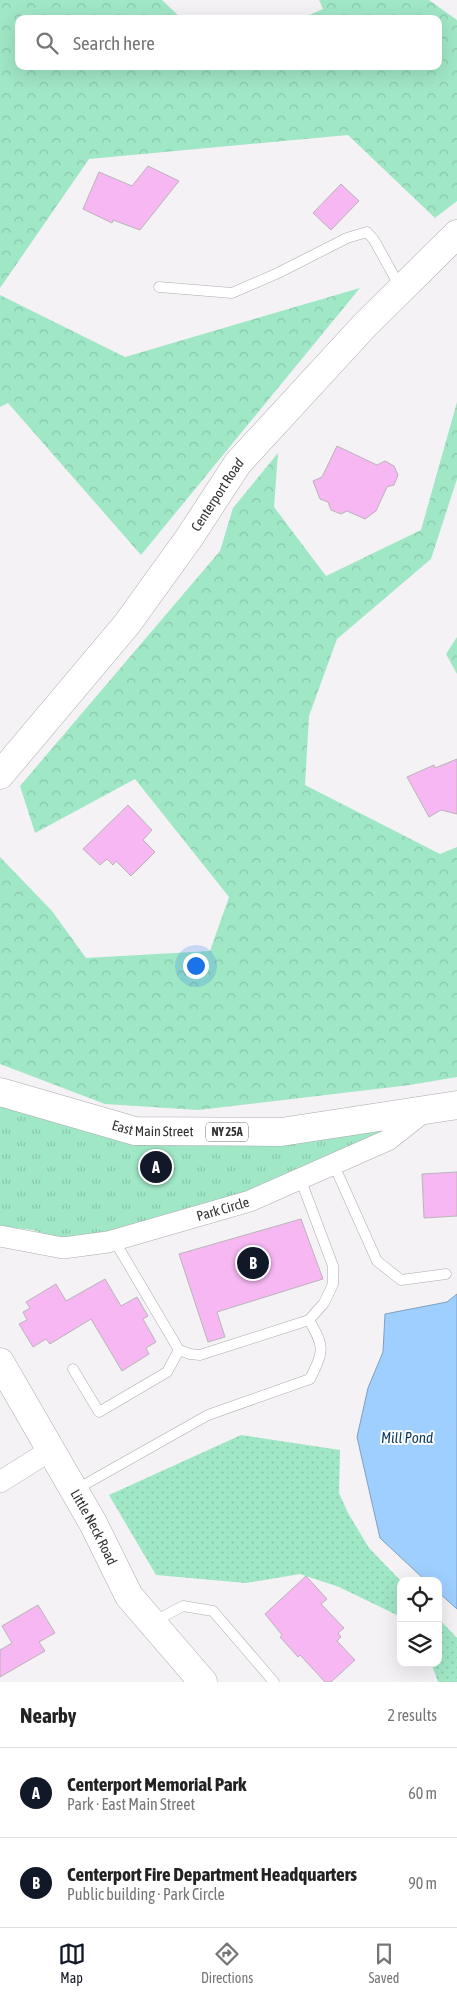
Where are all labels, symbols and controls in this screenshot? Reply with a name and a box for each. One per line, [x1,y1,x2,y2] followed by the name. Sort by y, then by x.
[15,15,442,70] search box
[33,29,61,57] icon: search
[73,32,155,54] text: Search here
[188,455,247,534] street label: Centerport Road
[183,953,209,979] your location
[110,1117,194,1139] street label: East Main Street
[206,1122,248,1142] road number: NY 25A
[140,1148,172,1186] pin: A
[195,1194,251,1224] street label: Park Circle
[237,1244,269,1282] pin: B
[381,1429,433,1446] water label: Mill Pond
[67,1486,120,1567] street label: Little Neck Road
[397,1577,442,1667] map controls
[397,1577,442,1622] button: locate
[397,1622,442,1667] button: layers
[20,1703,76,1727] text: Nearby
[387,1706,437,1724] text: 2 results
[67,1773,246,1795] text: Centerport Memorial Park
[32,1784,40,1802] text: A
[408,1784,437,1802] text: 60 m
[67,1795,195,1813] text: Park · East Main Street
[67,1863,357,1885] text: Centerport Fire Department Headquarters
[32,1874,40,1892] text: B
[408,1874,437,1892] text: 90 m
[67,1885,225,1903] text: Public building · Park Circle
[58,1940,86,1986] tab: Map
[201,1940,253,1986] tab: Directions
[368,1940,399,1986] tab: Saved

